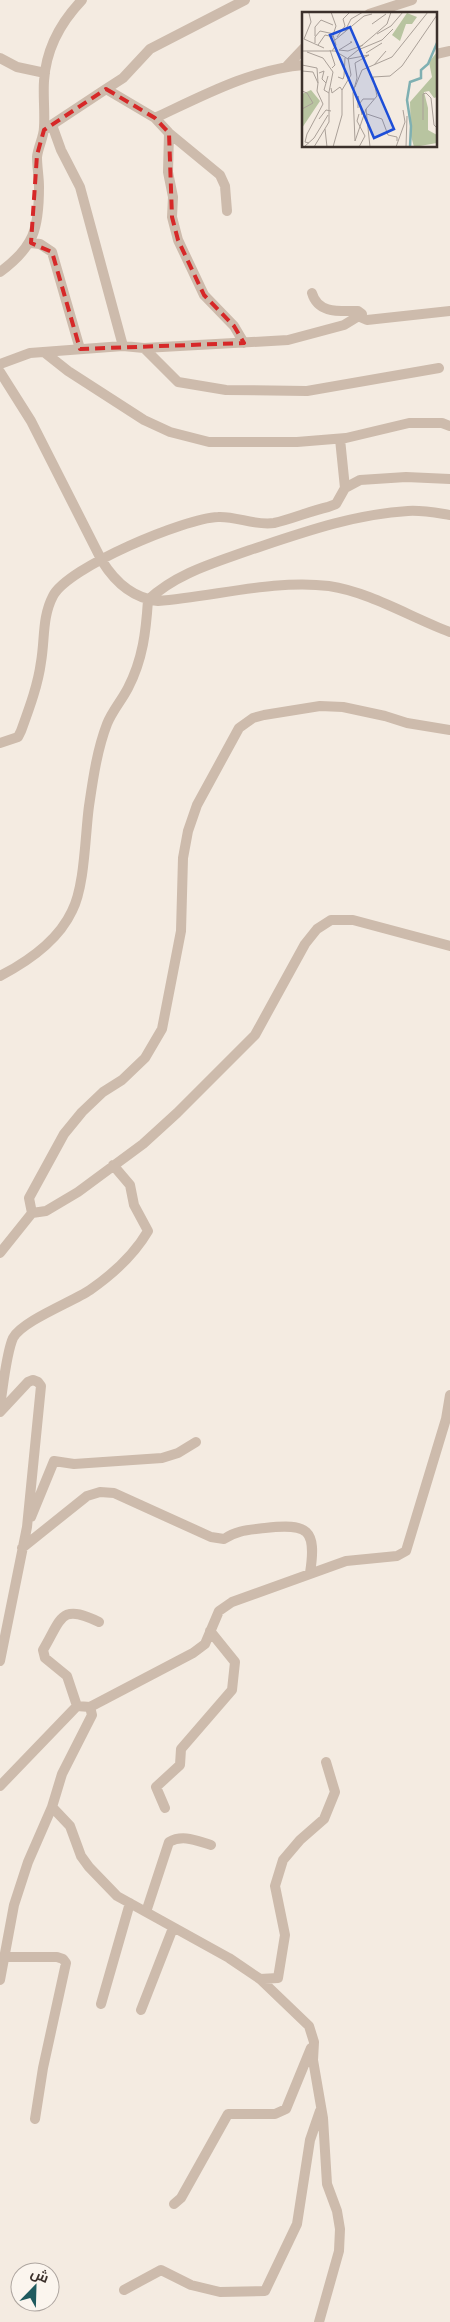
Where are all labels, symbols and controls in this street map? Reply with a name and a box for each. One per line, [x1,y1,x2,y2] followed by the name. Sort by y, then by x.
[302,12,438,148] inset map
[10,2262,60,2312] north arrow
[28,2263,52,2287] text: ش

